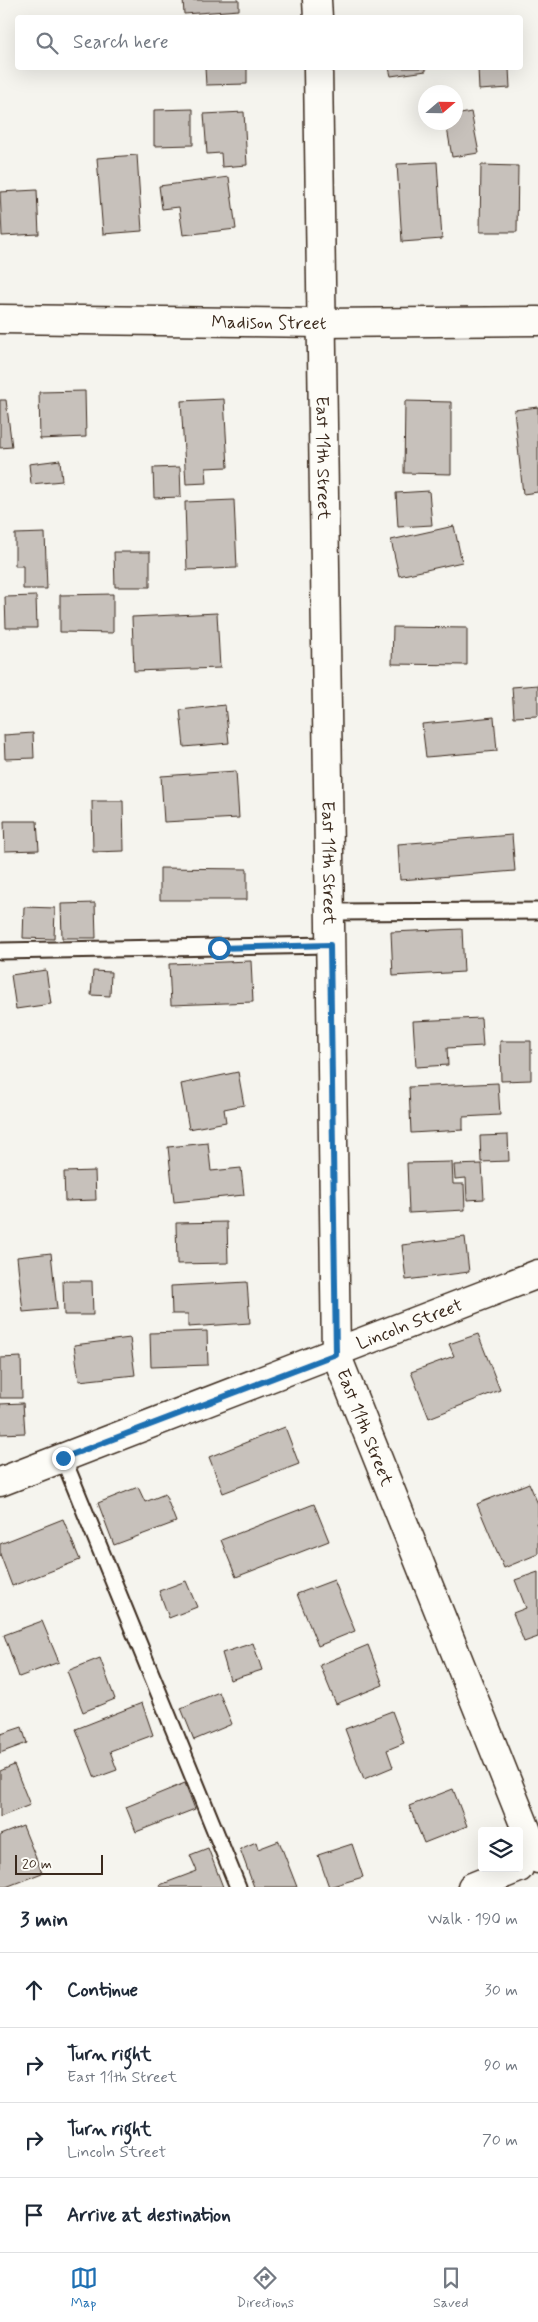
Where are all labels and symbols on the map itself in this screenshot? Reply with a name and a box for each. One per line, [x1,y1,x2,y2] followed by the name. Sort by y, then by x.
[418,85,463,130] north arrow
[211,311,327,336] street label: Madison Street
[310,396,335,521] street label: East 11th Street
[315,801,341,926] street label: East 11th Street
[208,937,231,960] route start
[353,1293,466,1356] street label: Lincoln Street
[330,1366,399,1490] street label: East 11th Street
[52,1447,75,1470] route end
[15,1852,102,1875] scale bar

